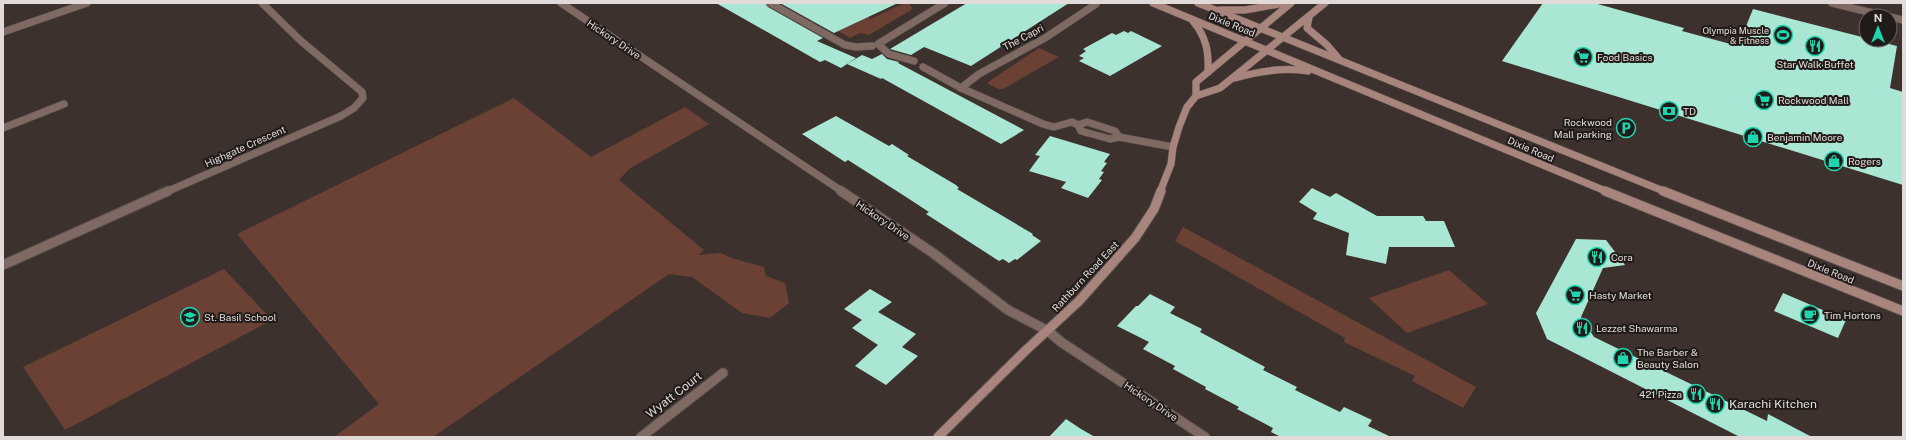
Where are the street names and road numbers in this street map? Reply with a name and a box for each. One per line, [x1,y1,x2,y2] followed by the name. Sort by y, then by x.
[1207,9,1257,39] street label: Dixie Road
[585,17,643,62] street label: Hickory Drive
[1001,21,1045,53] street label: The Capri
[203,123,287,169] street label: Highgate Crescent
[1506,134,1556,164] street label: Dixie Road
[854,198,912,243] street label: Hickory Drive
[1049,238,1121,314] street label: Rathburn Road East
[1806,256,1856,286] street label: Dixie Road
[643,369,705,421] street label: Wyatt Court
[1122,379,1180,424] street label: Hickory Drive

